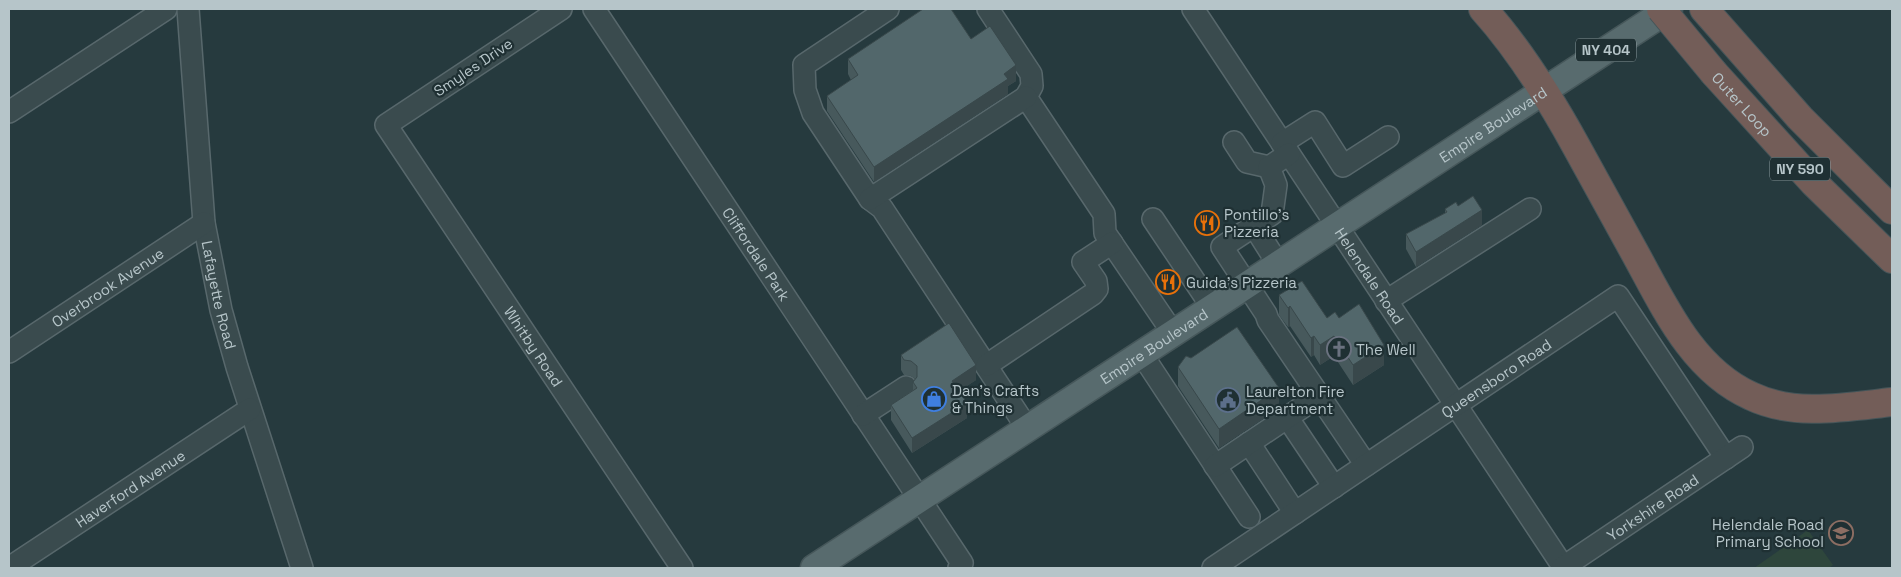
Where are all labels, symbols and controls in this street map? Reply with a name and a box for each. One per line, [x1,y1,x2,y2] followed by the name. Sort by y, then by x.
[430,34,516,100] street label: Smyles Drive
[1576,38,1636,62] road number: NY 404
[1708,68,1776,140] street label: Outer Loop
[1435,82,1550,166] street label: Empire Boulevard
[1770,157,1830,180] road number: NY 590
[719,203,795,304] street label: Cliffordale Park
[1224,205,1289,241] place label: Pontillo's Pizzeria
[1194,210,1220,236] restaurant icon: Pontillo's Pizzeria
[1331,224,1409,328] street label: Helendale Road
[198,239,241,351] street label: Lafayette Road
[48,243,167,331] street label: Overbrook Avenue
[1155,269,1181,295] restaurant icon: Guida's Pizzeria
[1186,273,1297,292] place label: Guida's Pizzeria
[500,302,567,390] street label: Whitby Road
[1096,304,1211,388] street label: Empire Boulevard
[1437,334,1555,422] street label: Queensboro Road
[1326,336,1352,362] church icon: The Well
[1356,340,1416,359] place label: The Well
[952,381,1039,417] place label: Dan's Crafts & Things
[1246,382,1345,418] place label: Laurelton Fire Department
[921,386,947,412] shop icon: Dan's Crafts & Things
[1215,387,1241,413] public building icon: Laurelton Fire Department
[72,445,189,531] street label: Haverford Avenue
[1603,470,1702,545] street label: Yorkshire Road
[1712,515,1824,551] place label: Helendale Road Primary School
[1828,520,1854,546] school or university icon: Helendale Road Primary School

